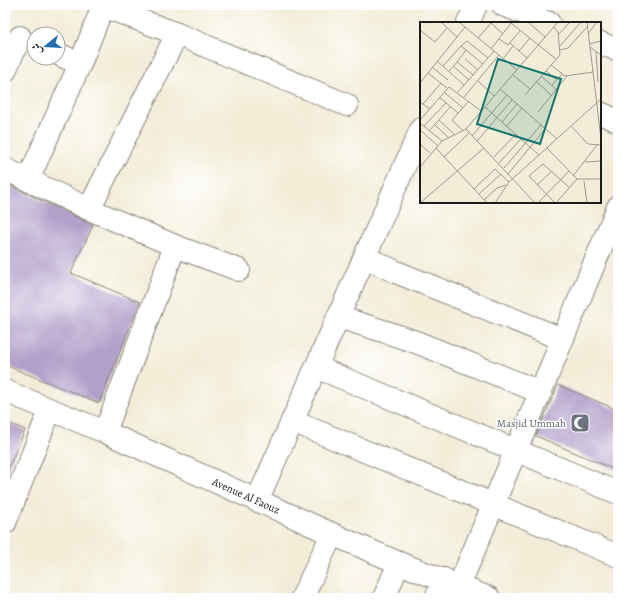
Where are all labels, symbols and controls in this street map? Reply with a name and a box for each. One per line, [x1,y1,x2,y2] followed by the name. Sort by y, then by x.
[420,22,601,203] inset map
[26,26,66,66] north arrow
[28,41,46,56] text: ش
[569,412,591,434] mosque icon: Masjid Ummah
[497,416,566,431] place label: Masjid Ummah
[209,474,282,518] street label: Avenue Al Faouz

